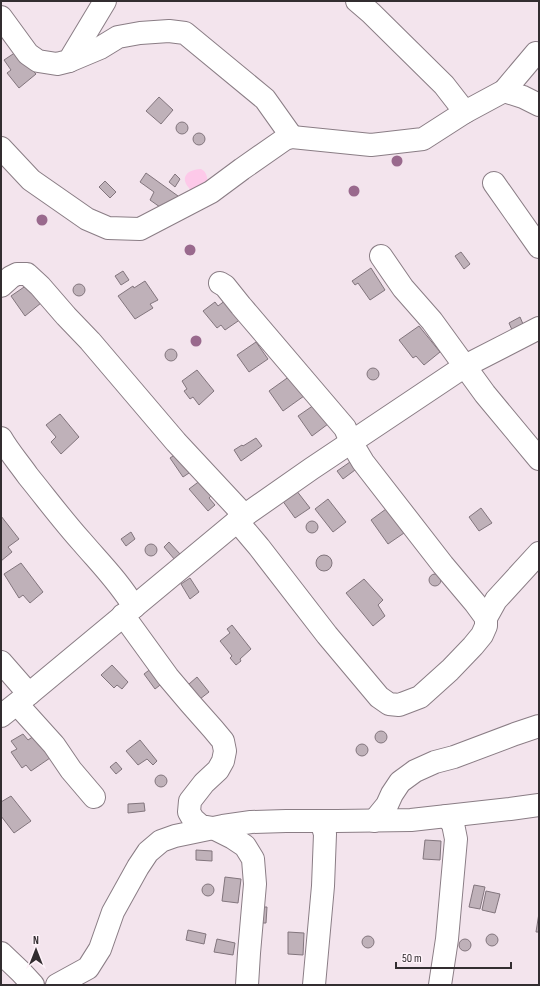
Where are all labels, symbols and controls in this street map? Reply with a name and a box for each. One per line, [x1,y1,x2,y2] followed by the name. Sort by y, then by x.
[16,930,56,970] north arrow
[33,934,39,947] text: N
[396,944,511,970] scale bar
[402,951,422,966] text: 50 m

